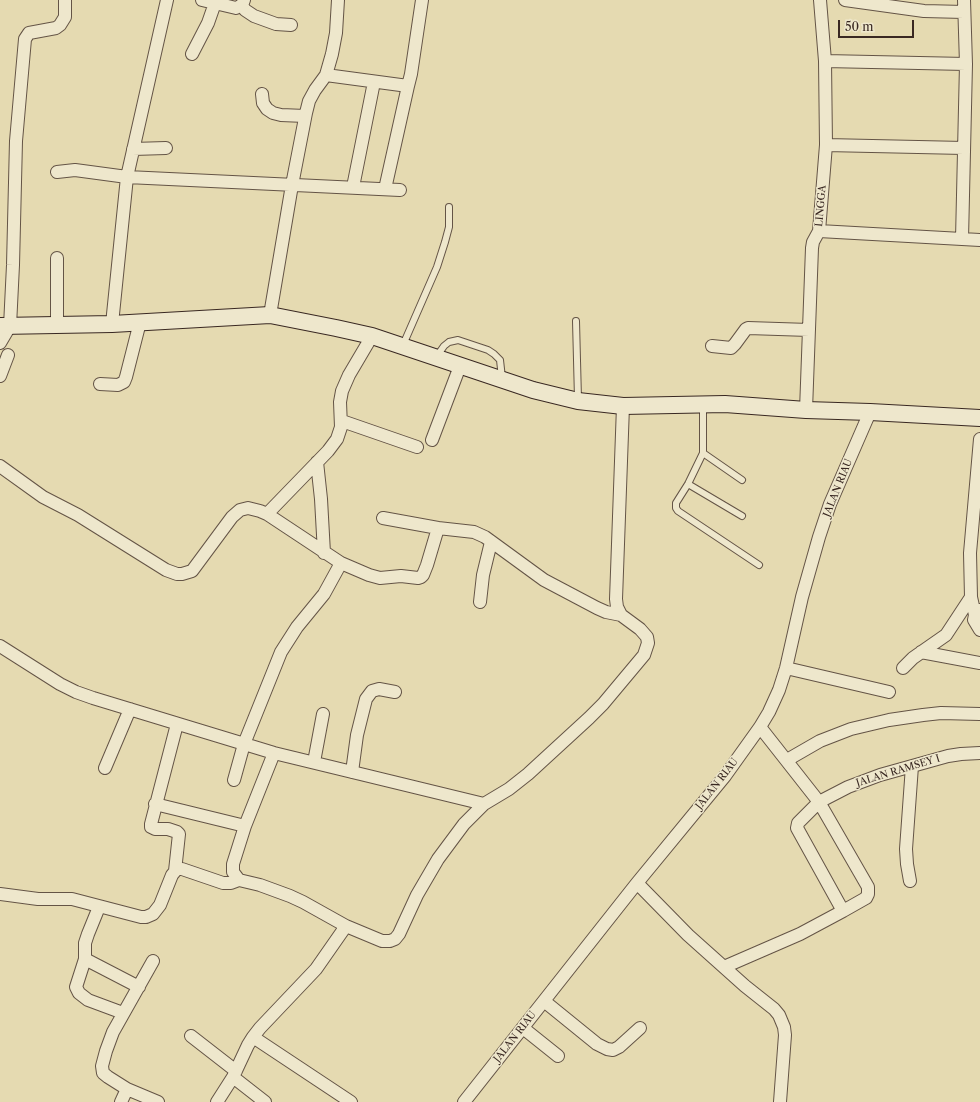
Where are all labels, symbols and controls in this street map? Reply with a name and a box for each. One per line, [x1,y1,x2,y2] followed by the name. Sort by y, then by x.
[840,12,916,38] scale bar
[845,19,874,34] text: 50 m
[813,185,829,227] street label: LINGGA
[821,457,855,519] street label: JALAN RIAU
[855,753,941,789] street label: JALAN RAMSEY I
[693,756,741,812] street label: JALAN RIAU
[491,1009,539,1065] street label: JALAN RIAU

